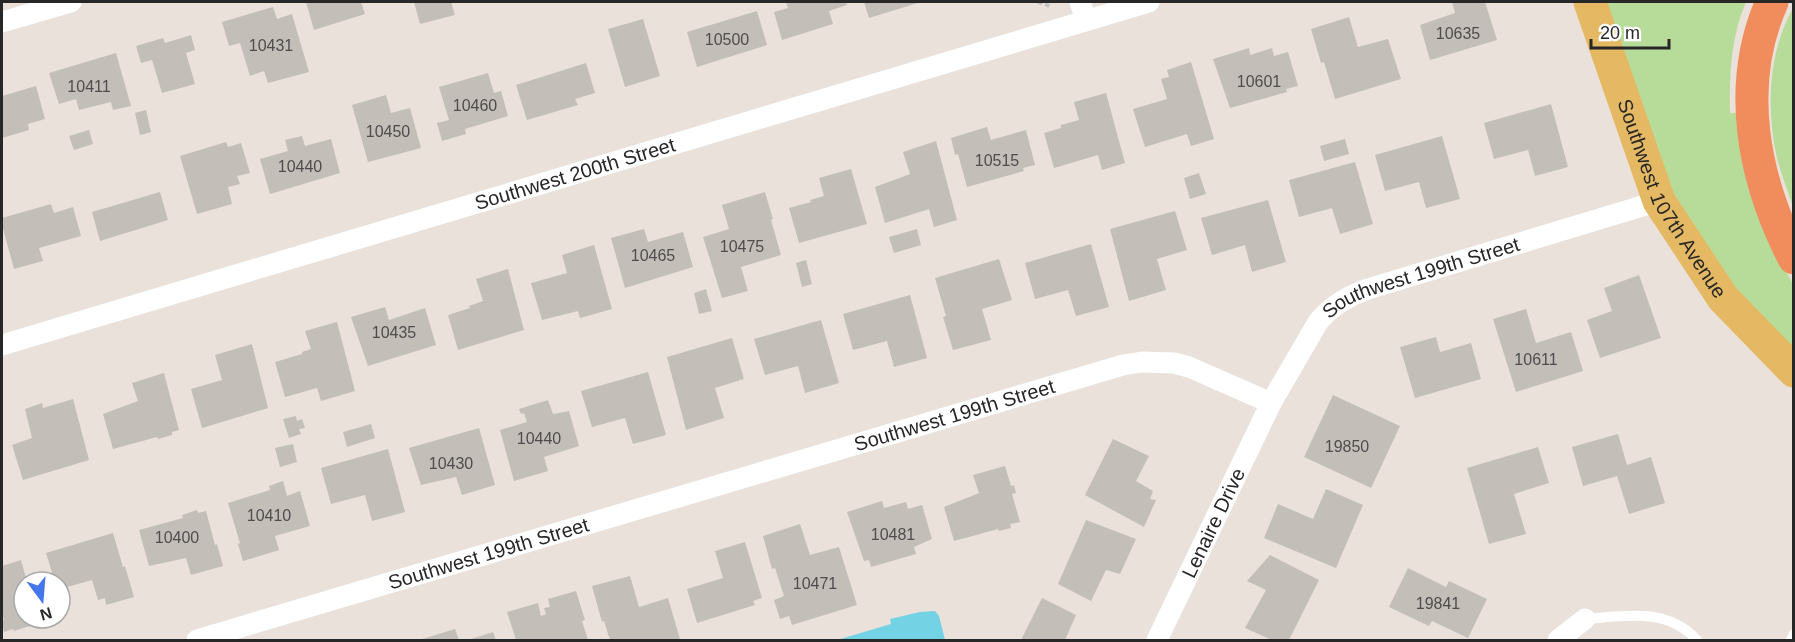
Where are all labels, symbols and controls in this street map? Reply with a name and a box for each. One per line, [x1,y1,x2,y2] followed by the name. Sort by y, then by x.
[1591,12,1669,50] scale bar
[1600,23,1640,43] text: 20 m
[1436,25,1480,42] house number: 10635
[705,31,749,48] house number: 10500
[249,37,293,54] house number: 10431
[1237,73,1281,90] house number: 10601
[67,78,111,95] house number: 10411
[1614,96,1731,302] street label: Southwest 107th Avenue
[453,97,497,114] house number: 10460
[366,123,410,140] house number: 10450
[472,133,678,214] street label: Southwest 200th Street
[975,152,1019,169] house number: 10515
[278,158,322,175] house number: 10440
[1318,233,1523,322] street label: Southwest 199th Street
[720,238,764,255] house number: 10475
[631,247,675,264] house number: 10465
[372,324,416,341] house number: 10435
[1514,351,1558,368] house number: 10611
[851,375,1058,455] street label: Southwest 199th Street
[517,430,561,447] house number: 10440
[1325,438,1369,455] house number: 19850
[429,455,473,472] house number: 10430
[1178,464,1249,581] street label: Lenaire Drive
[247,507,291,524] house number: 10410
[386,513,592,594] street label: Southwest 199th Street
[871,526,915,543] house number: 10481
[155,529,199,546] house number: 10400
[12,570,72,630] north arrow
[793,575,837,592] house number: 10471
[1416,595,1460,612] house number: 19841
[38,604,54,624] text: N

